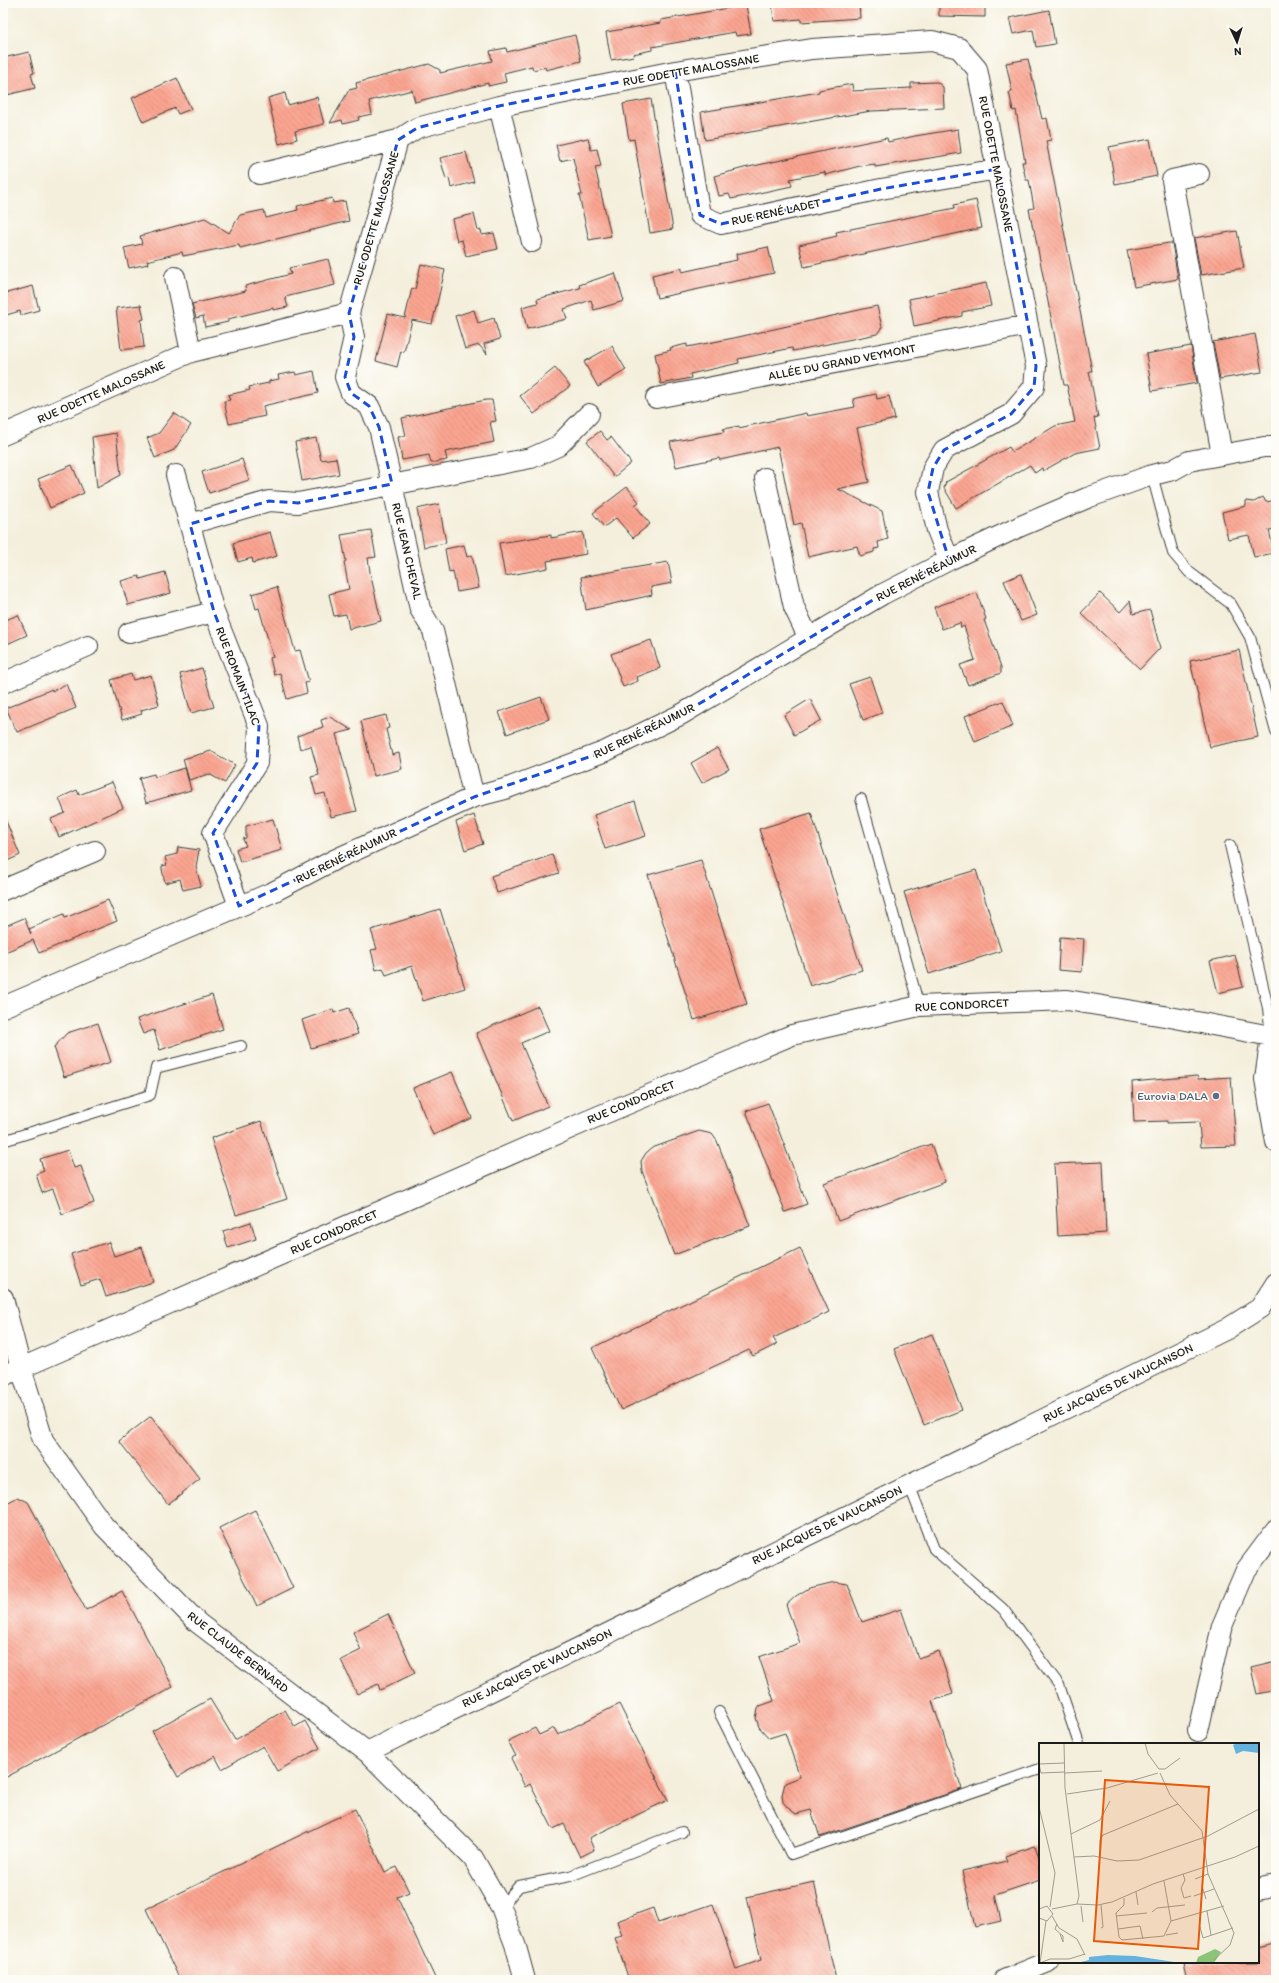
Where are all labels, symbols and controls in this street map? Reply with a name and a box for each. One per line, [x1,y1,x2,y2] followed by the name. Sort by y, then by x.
[1217,22,1257,62] north arrow
[1233,45,1242,58] text: N
[622,51,761,89] street label: RUE ODETTE MALOSSANE
[976,95,1016,234] street label: RUE ODETTE MALOSSANE
[350,149,402,286] street label: RUE ODETTE MALOSSANE
[730,196,822,228] street label: RUE RENÉ LADET
[767,341,917,383] street label: ALLÉE DU GRAND VEYMONT
[35,357,167,427] street label: RUE ODETTE MALOSSANE
[389,501,425,601] street label: RUE JEAN CHEVAL
[874,542,978,604] street label: RUE RENÉ RÉAUMUR
[213,625,263,727] street label: RUE ROMAIN TILAC
[591,700,697,762] street label: RUE RENÉ RÉAUMUR
[293,825,399,887] street label: RUE RENÉ RÉAUMUR
[915,996,1010,1014] street label: RUE CONDORCET
[585,1077,677,1127] street label: RUE CONDORCET
[1137,1089,1208,1103] place label: Eurovia DALA
[1211,1091,1221,1101] marker: Eurovia DALA
[288,1206,380,1258] street label: RUE CONDORCET
[1041,1341,1195,1425] street label: RUE JACQUES DE VAUCANSON
[750,1483,904,1567] street label: RUE JACQUES DE VAUCANSON
[185,1608,291,1696] street label: RUE CLAUDE BERNARD
[460,1626,614,1710] street label: RUE JACQUES DE VAUCANSON
[1039,1743,1259,1963] inset map

